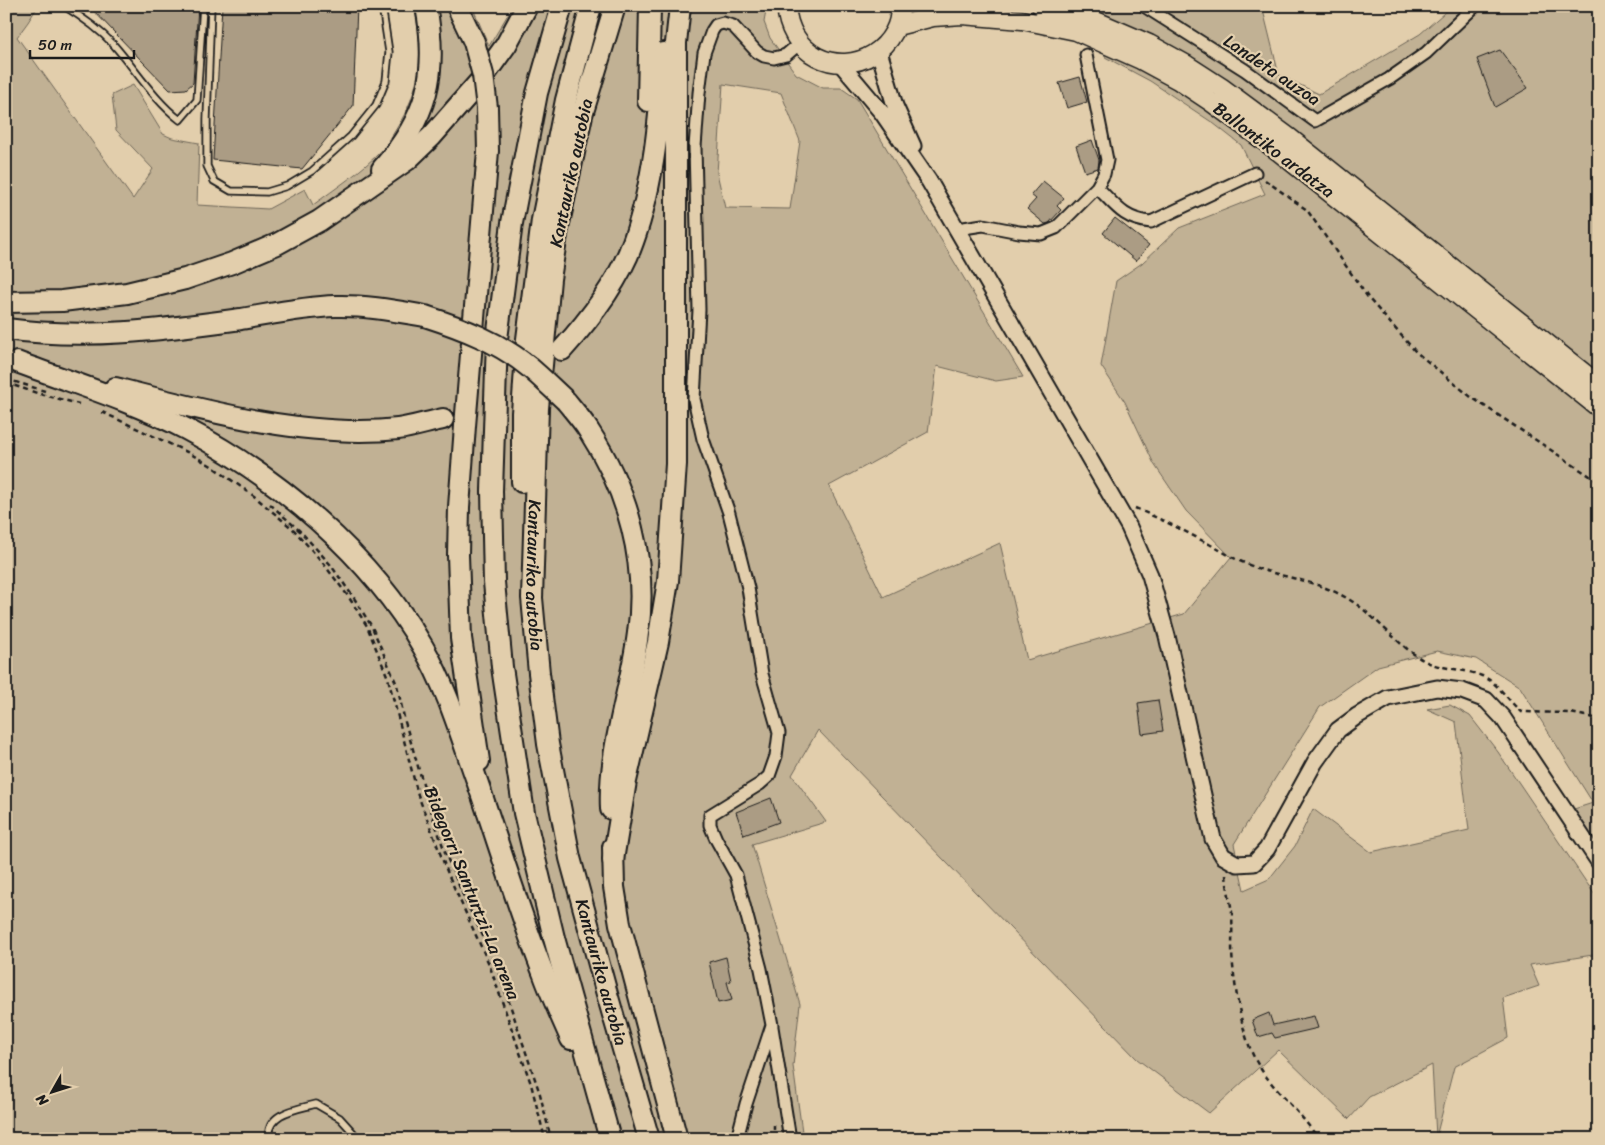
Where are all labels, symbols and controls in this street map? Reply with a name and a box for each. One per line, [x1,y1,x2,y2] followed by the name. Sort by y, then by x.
[1217,25,1327,115] street label: Landeta auzoa
[30,28,134,60] scale bar
[38,32,73,58] text: 50 m
[1206,93,1342,207] street label: Ballontiko ardatza
[540,96,602,250] street label: Kantauriko autobia
[516,499,553,652] street label: Kantauriko autobia
[414,781,530,1006] street label: Bidegorri Santurtzi-La arena
[566,895,637,1049] street label: Kantauriko autobia
[28,1068,78,1118] north arrow
[29,1088,56,1112] text: N

